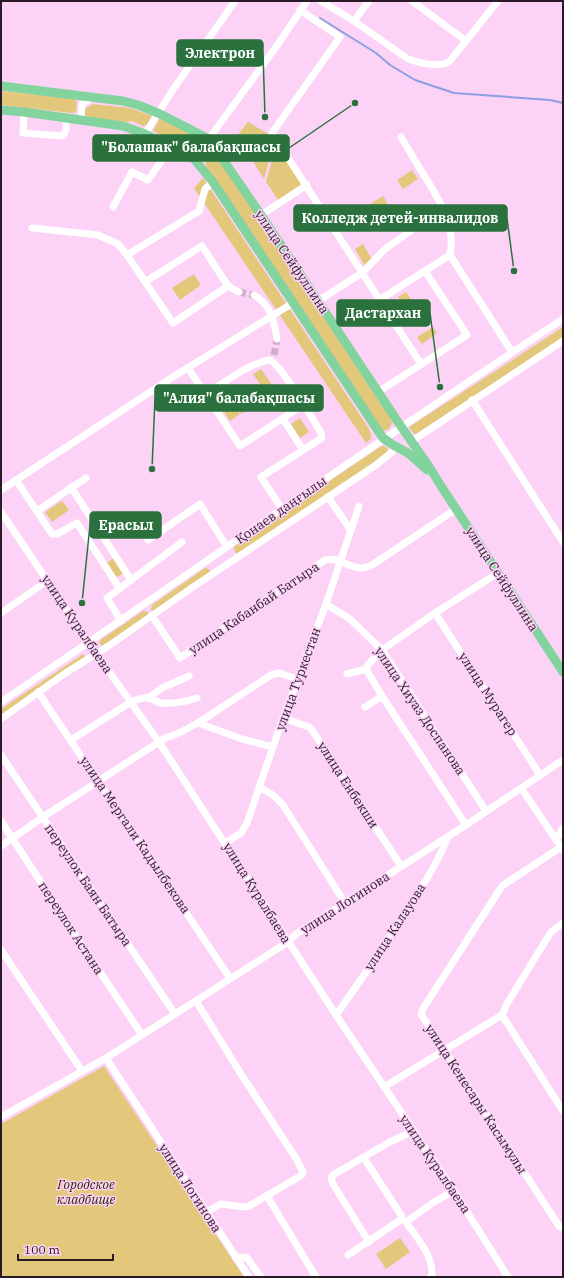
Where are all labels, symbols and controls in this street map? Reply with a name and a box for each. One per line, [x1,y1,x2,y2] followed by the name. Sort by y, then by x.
[177,40,263,66] callout: Электрон
[185,44,255,62] text: Электрон
[93,135,289,161] callout: "Болашак" балабақшасы
[101,138,281,156] text: "Болашак" балабақшасы
[294,205,507,231] callout: Колледж детей-инвалидов
[251,207,333,317] street label: улица Сейфуллина
[302,209,498,227] text: Колледж детей-инвалидов
[337,300,430,326] callout: Дастархан
[345,304,421,322] text: Дастархан
[155,385,323,411] callout: "Алия" балабақшасы
[163,389,315,407] text: "Алия" балабақшасы
[232,472,330,548] street label: Қонаев даңғылы
[90,512,161,538] callout: Ерасыл
[99,516,153,534] text: Ерасыл
[462,523,542,635] street label: улица Сейфуллина
[186,558,322,658] street label: улица Кабанбай Батыра
[38,571,116,677] street label: улица Куралбаева
[271,625,325,733] street label: улица Туркестан
[371,644,469,778] street label: улица Хиуаз Доспанова
[455,649,521,739] street label: улица Мурагер
[314,738,382,832] street label: улица Енбекши
[76,753,194,917] street label: улица Мергали Кадылбекова
[41,820,135,950] street label: переулок Баян Батыра
[219,839,295,947] street label: улица Куралбаева
[297,868,393,938] street label: улица Логинова
[34,878,108,978] street label: переулок Астана
[360,880,430,974] street label: улица Калауова
[421,1021,531,1177] street label: улица Кенесары Касымулы
[396,1111,474,1217] street label: улица Куралбаева
[155,1140,225,1236] street label: улица Логинова
[56,1176,116,1208] park label: Городское кладбище
[18,1236,113,1262] scale bar
[24,1242,60,1257] text: 100 m

